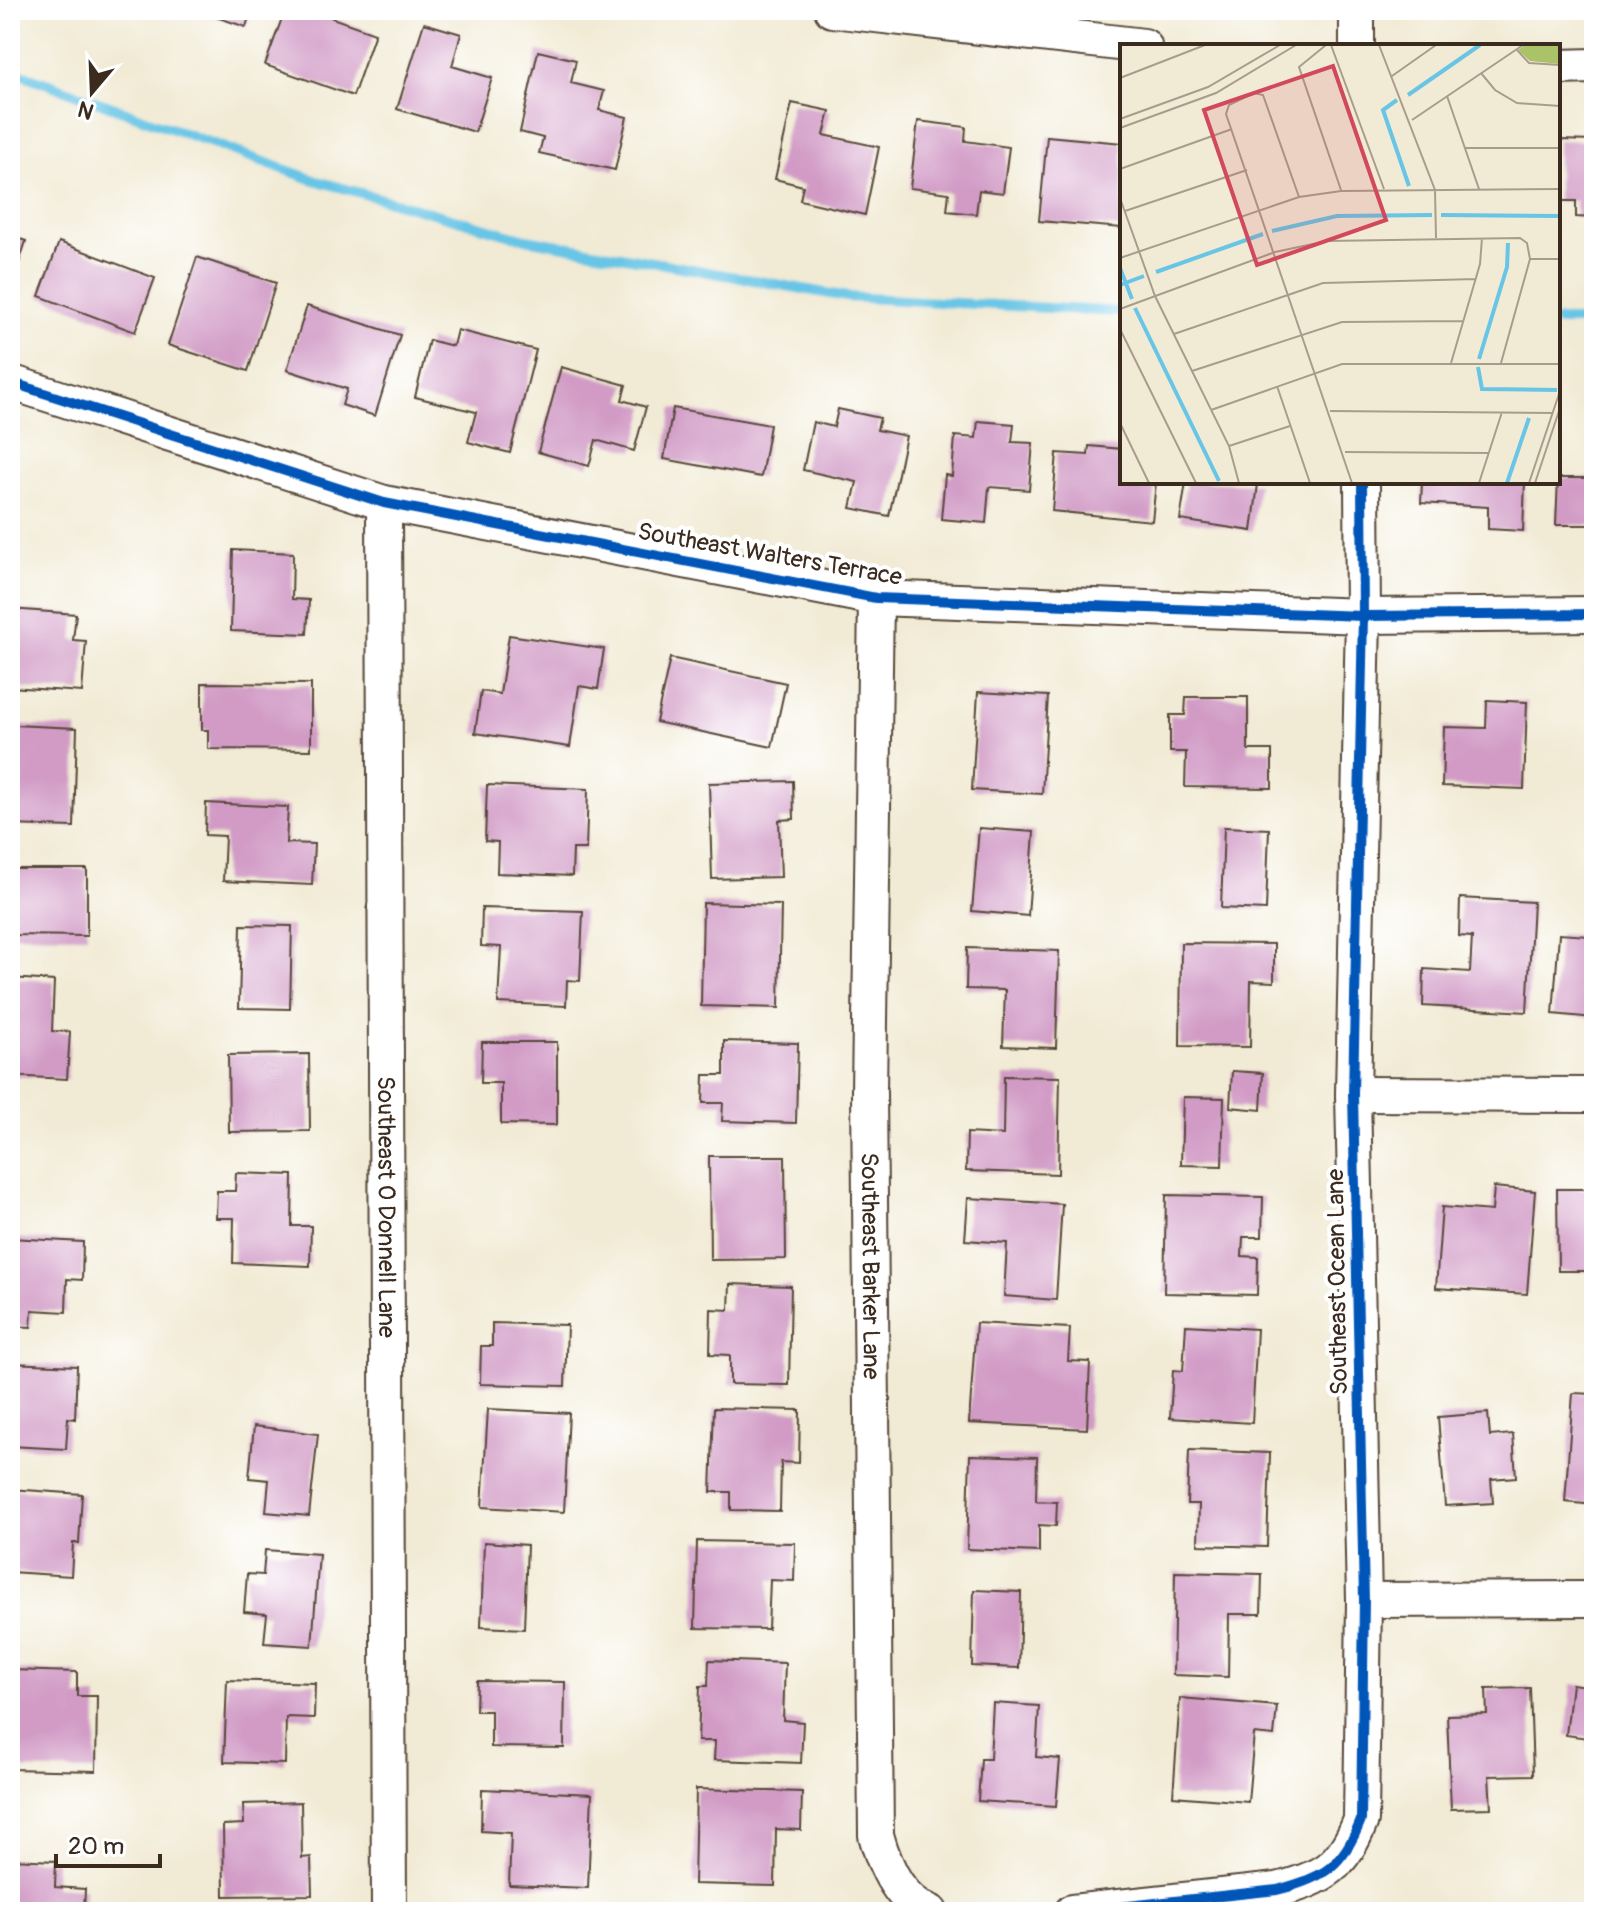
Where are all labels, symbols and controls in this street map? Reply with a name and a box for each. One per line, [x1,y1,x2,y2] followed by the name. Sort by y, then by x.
[1120,44,1560,484] inset map
[52,52,132,132] north arrow
[74,94,97,126] text: N
[635,517,905,592] street label: Southeast Walters Terrace
[371,1076,401,1338] street label: Southeast O Donnell Lane
[855,1152,886,1380] street label: Southeast Barker Lane
[1321,1168,1354,1395] street label: Southeast Ocean Lane
[56,1818,160,1868] scale bar
[68,1832,124,1861] text: 20 m

